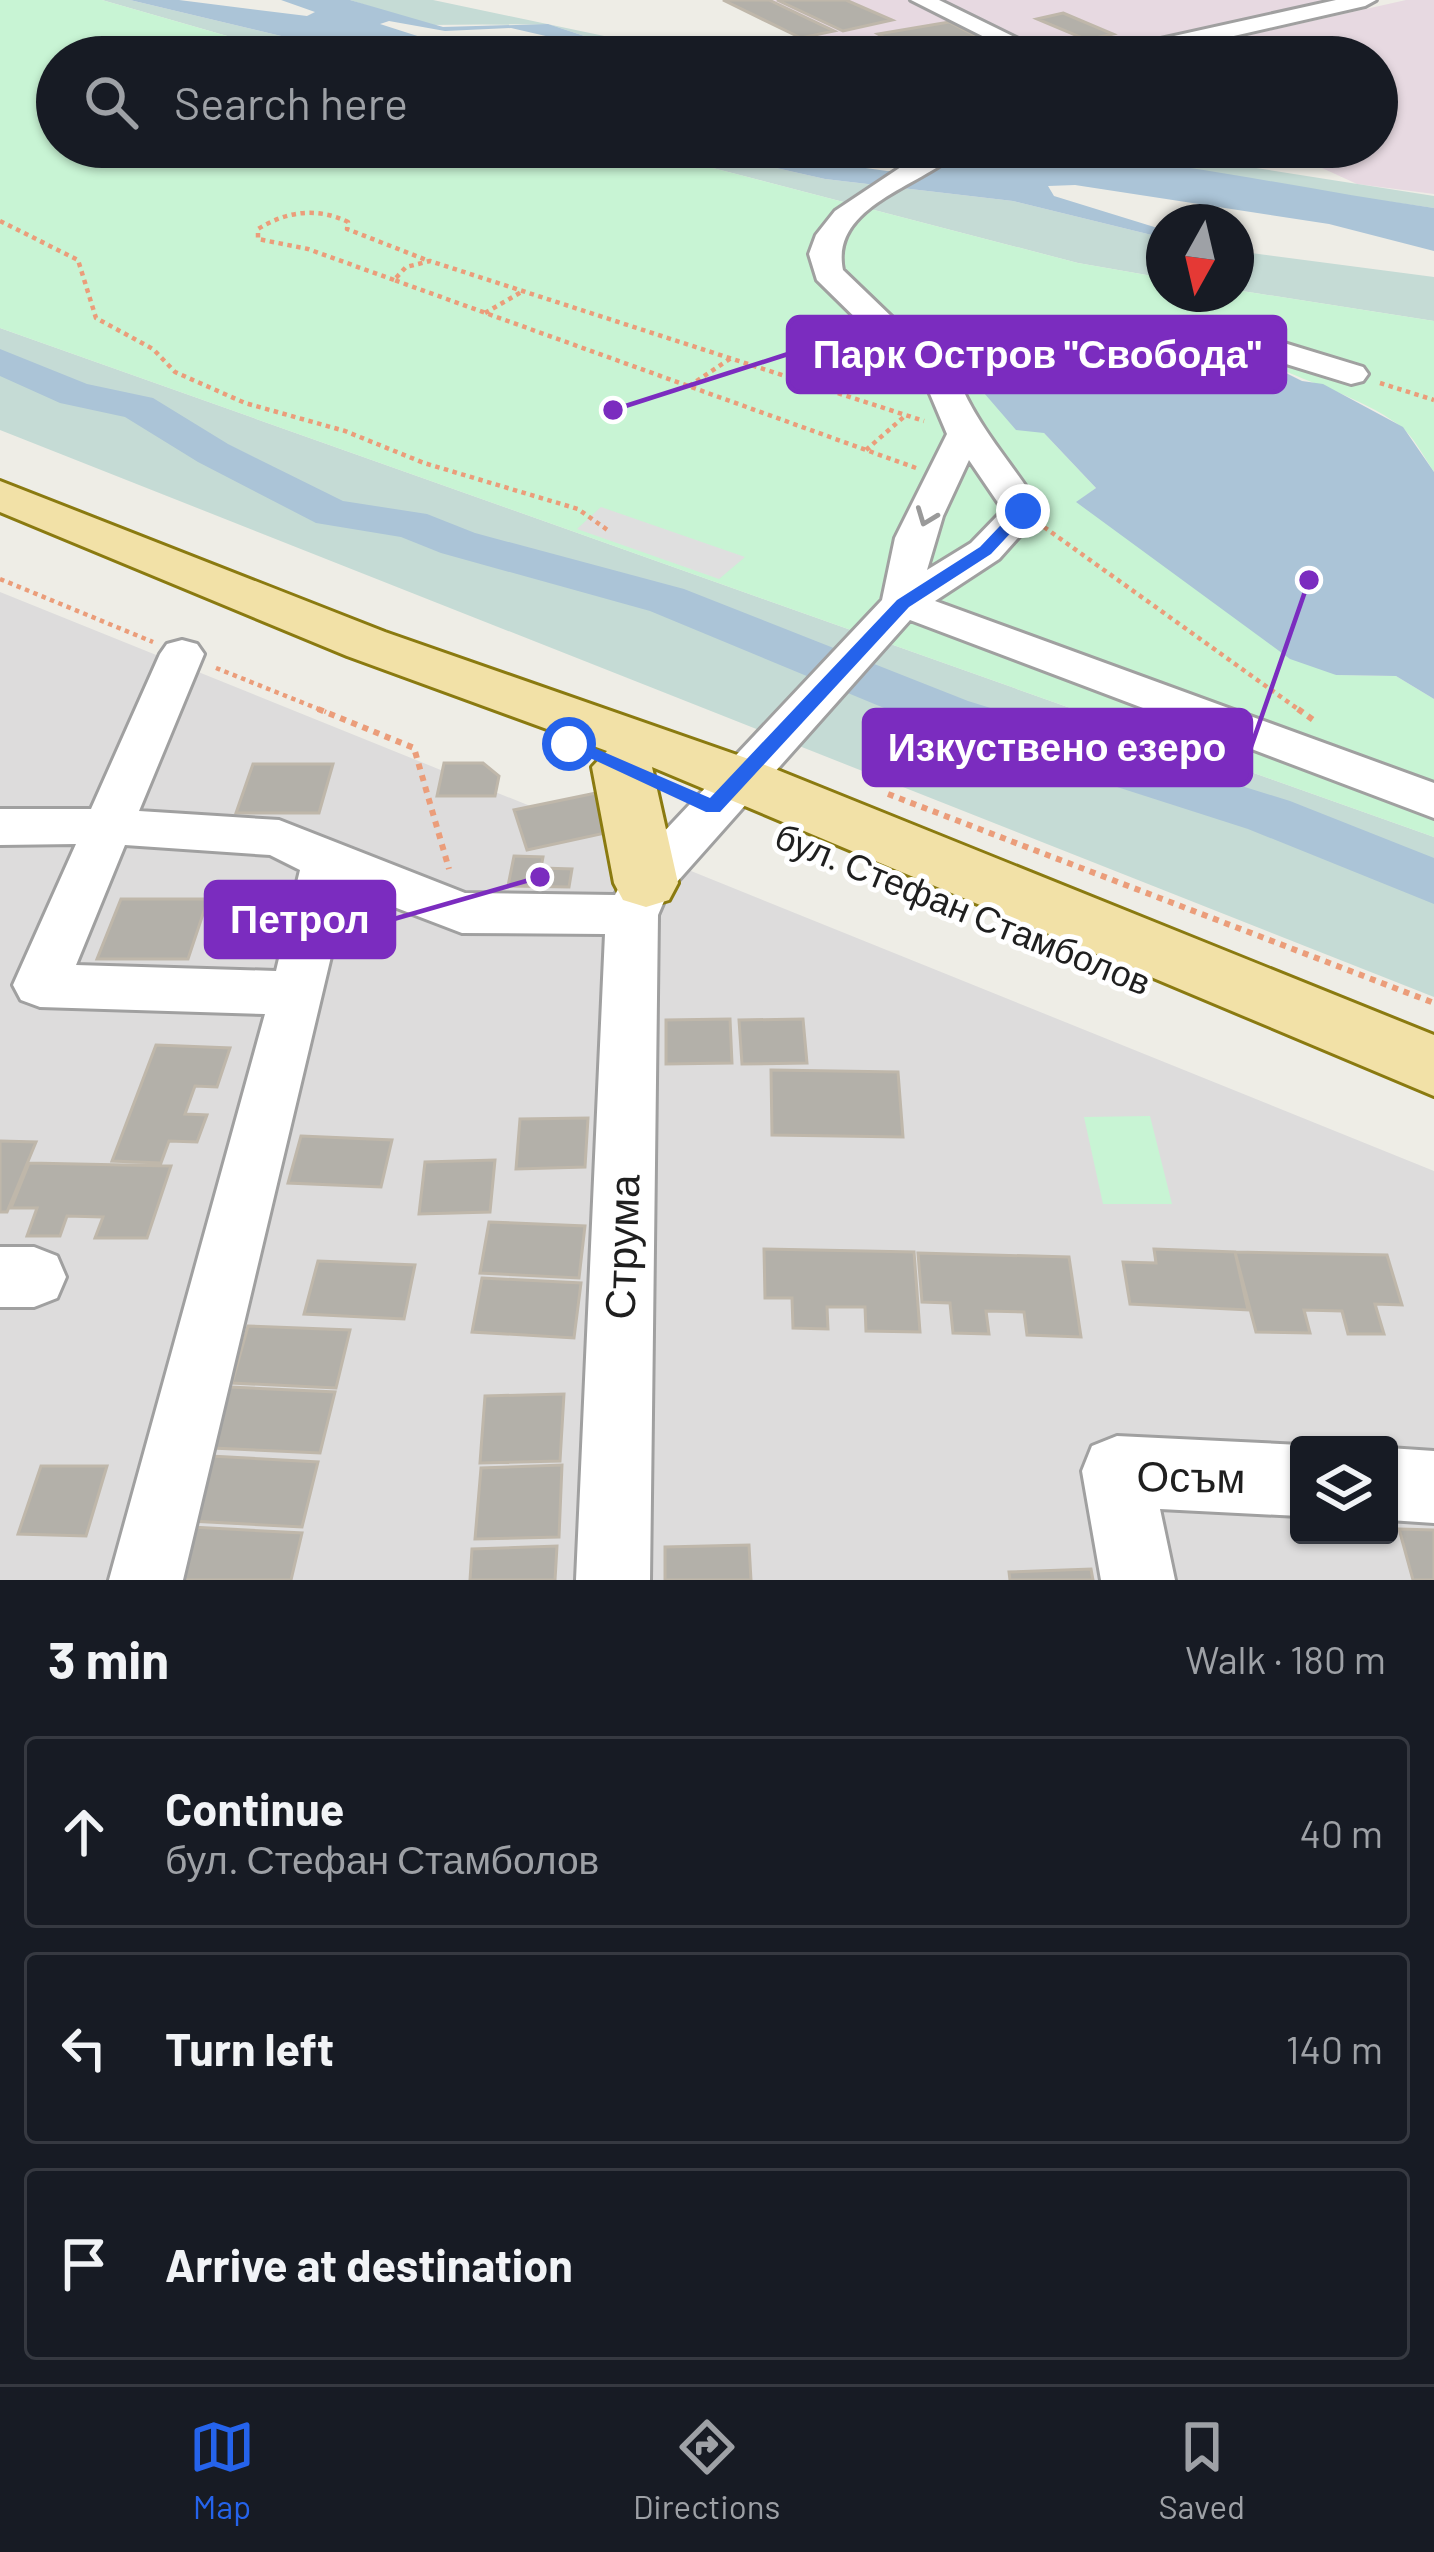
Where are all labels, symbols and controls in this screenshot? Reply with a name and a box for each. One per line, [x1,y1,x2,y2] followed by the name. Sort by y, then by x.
[36,36,1398,168] search box
[78,69,144,135] icon: search
[174,75,408,129] text: Search here
[1146,204,1254,312] north arrow
[788,317,1285,392] callout: Парк Остров "Свобода"
[813,329,1261,376] text: Парк Остров "Свобода"
[996,484,1050,538] route end
[916,505,940,526] one-way arrow
[864,710,1251,785] callout: Изкуствено езеро
[542,717,596,771] route start
[888,722,1226,769] text: Изкуствено езеро
[769,813,1157,1004] street label: бул. Стефан Стамболов
[206,882,394,957] callout: Петрол
[230,894,370,941] text: Петрол
[592,1173,649,1320] street label: Струма
[1290,1436,1398,1544] map controls
[1290,1436,1398,1544] button: layers
[1136,1449,1246,1501] street label: Осъм
[48,1628,169,1689] text: 3 min
[1185,1635,1386,1682] text: Walk · 180 m
[165,1781,344,1835] text: Continue
[51,1799,117,1865] icon: ahead
[1299,1809,1383,1856] text: 40 m
[165,1835,599,1882] text: бул. Стефан Стамболов
[51,2015,117,2081] icon: left
[165,2021,334,2075] text: Turn left
[1286,2025,1383,2072] text: 140 m
[51,2231,117,2297] icon: arrive
[165,2237,573,2291] text: Arrive at destination
[189,2414,255,2526] tab: Map
[633,2414,780,2526] tab: Directions
[1158,2414,1245,2526] tab: Saved

